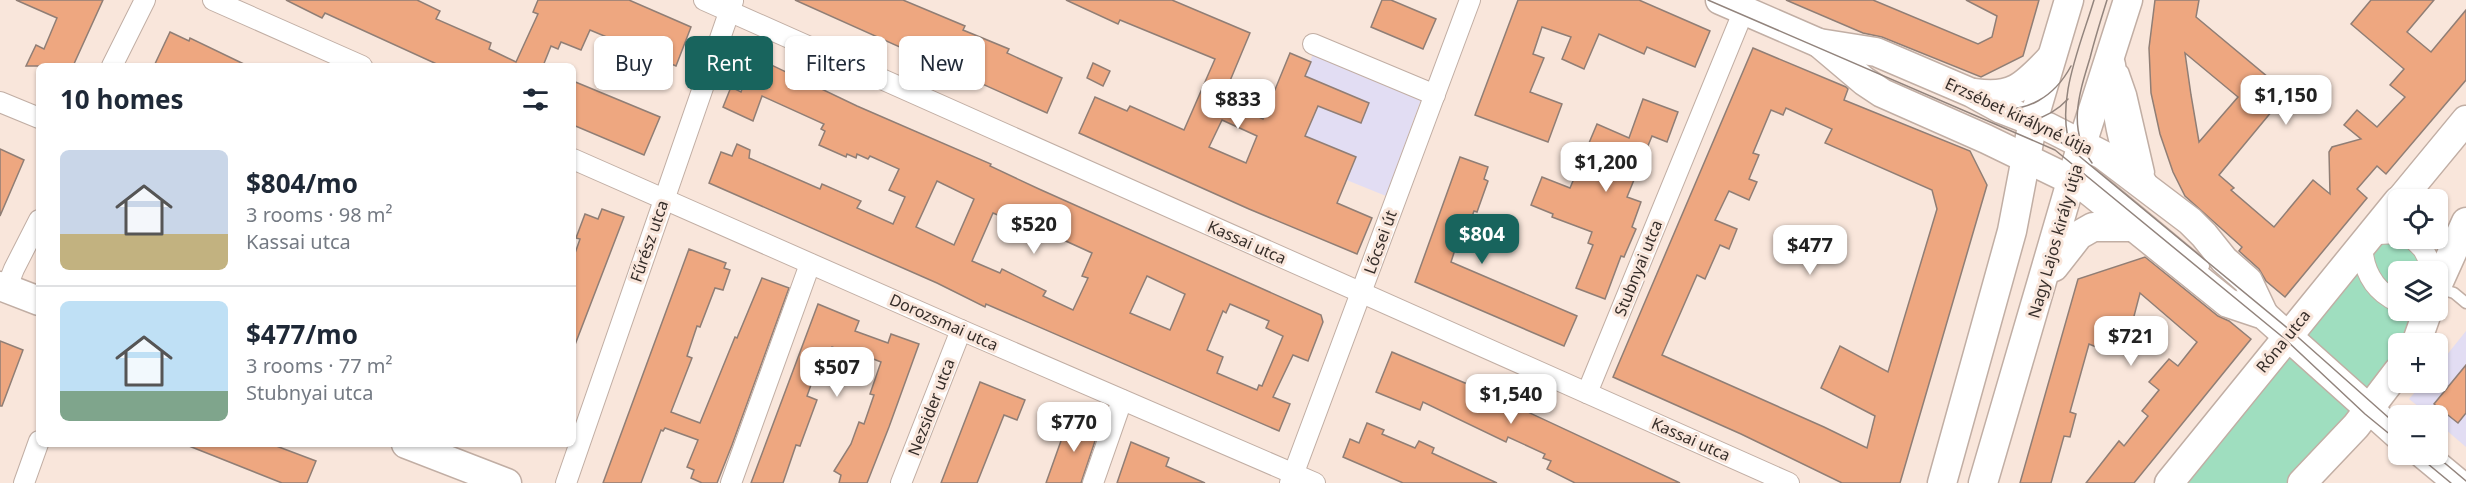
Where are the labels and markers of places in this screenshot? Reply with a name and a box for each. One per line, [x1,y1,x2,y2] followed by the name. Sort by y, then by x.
[2237,75,2335,126] pin: $1,150
[1202,79,1274,130] pin: $833
[1557,142,1655,193] pin: $1,200
[998,204,1070,255] pin: $520
[1446,214,1518,265] pin: $804
[1774,225,1846,276] pin: $477
[2095,316,2167,367] pin: $721
[801,347,873,398] pin: $507
[1462,374,1560,425] pin: $1,540
[1038,402,1110,453] pin: $770

